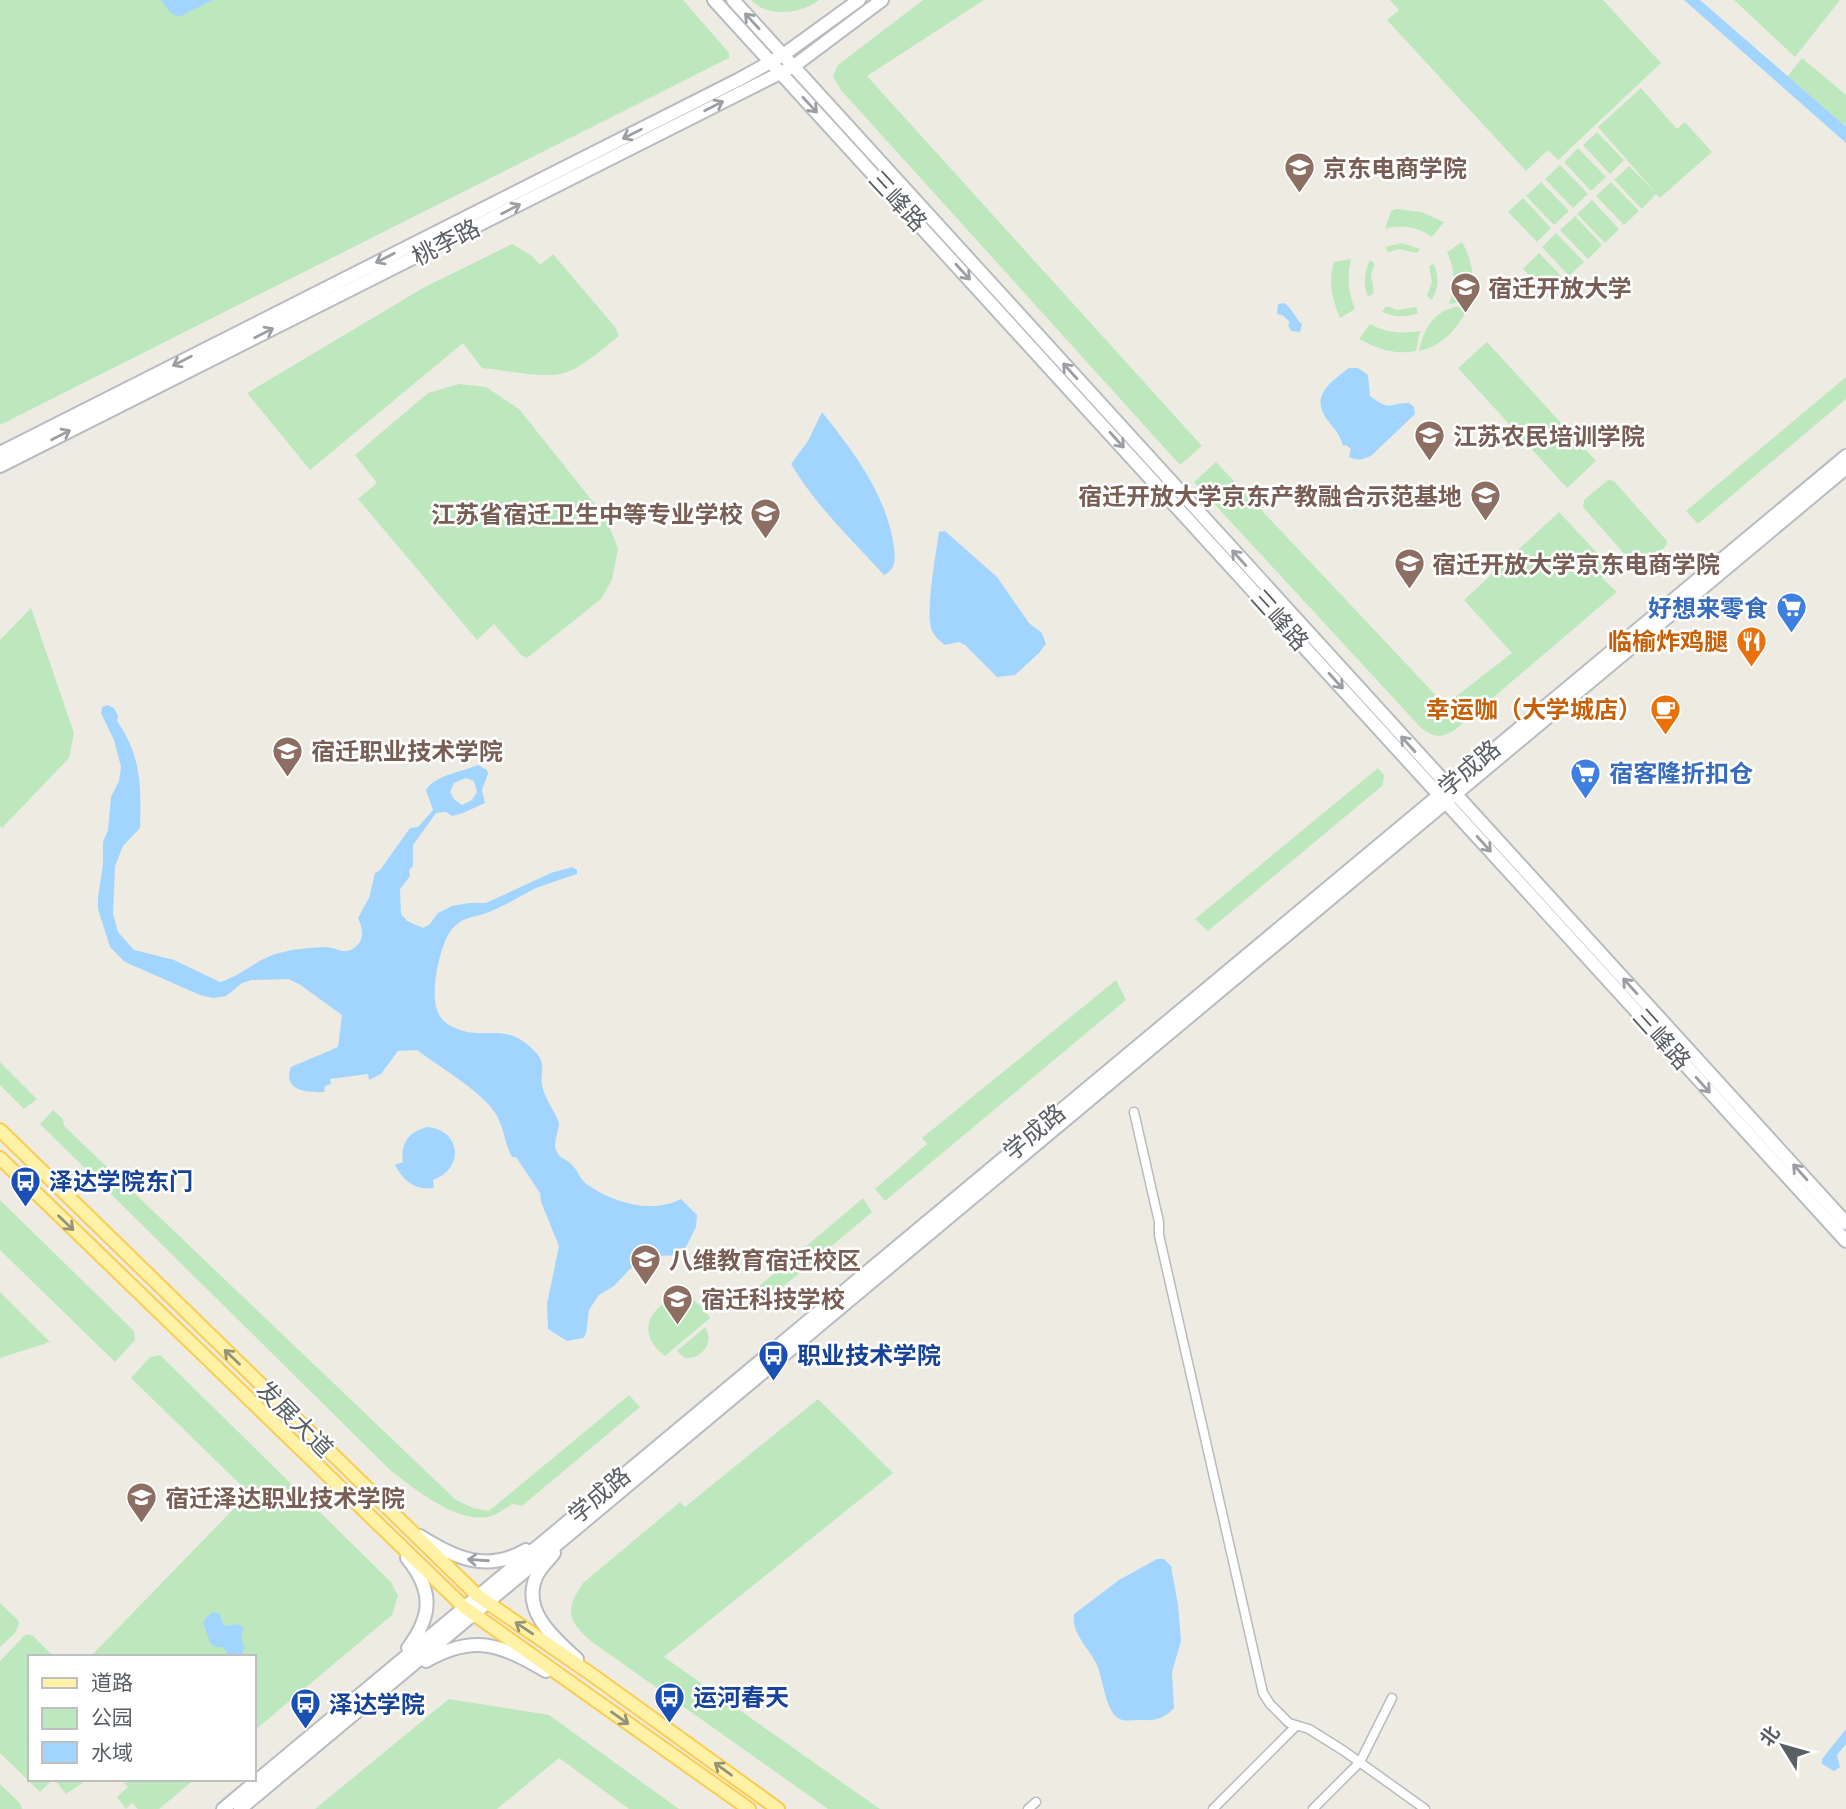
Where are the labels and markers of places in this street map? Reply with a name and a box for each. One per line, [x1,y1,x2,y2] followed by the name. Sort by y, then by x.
[1283,151,1317,195] school or university icon: 京东电商学院
[1323,154,1467,183] place label: 京东电商学院
[1448,271,1482,315] school or university icon: 宿迁开放大学
[1488,274,1632,303] place label: 宿迁开放大学
[1413,419,1447,463] school or university icon: 江苏农民培训学院
[1453,422,1645,451] place label: 江苏农民培训学院
[1468,479,1502,523] school or university icon: 宿迁开放大学京东产教融合示范基地
[1078,482,1462,511] place label: 宿迁开放大学京东产教融合示范基地
[749,497,783,541] school or university icon: 江苏省宿迁卫生中等专业学校
[431,500,743,529] place label: 江苏省宿迁卫生中等专业学校
[1392,547,1426,591] school or university icon: 宿迁开放大学京东电商学院
[1432,550,1720,579] place label: 宿迁开放大学京东电商学院
[1774,591,1808,635] supermarket icon: 好想来零食
[1648,594,1768,623] place label: 好想来零食
[1734,624,1768,668] restaurant icon: 临榆炸鸡腿
[1608,627,1728,656] place label: 临榆炸鸡腿
[1648,692,1682,736] cafe icon: 幸运咖（大学城店）
[1426,695,1642,724] place label: 幸运咖（大学城店）
[271,734,305,778] school or university icon: 宿迁职业技术学院
[311,737,503,766] place label: 宿迁职业技术学院
[1569,756,1603,800] supermarket icon: 宿客隆折扣仓
[1609,759,1753,788] place label: 宿客隆折扣仓
[9,1164,43,1208] bus stop icon: 泽达学院东门
[49,1167,193,1196] place label: 泽达学院东门
[629,1243,663,1287] school or university icon: 八维教育宿迁校区
[669,1246,861,1275] place label: 八维教育宿迁校区
[661,1282,695,1326] school or university icon: 宿迁科技学校
[701,1285,845,1314] place label: 宿迁科技学校
[757,1338,791,1382] bus stop icon: 职业技术学院
[797,1341,941,1370] place label: 职业技术学院
[125,1481,159,1525] school or university icon: 宿迁泽达职业技术学院
[165,1484,405,1513] place label: 宿迁泽达职业技术学院
[653,1680,687,1724] bus stop icon: 运河春天
[693,1683,789,1712] place label: 运河春天
[289,1687,323,1731] bus stop icon: 泽达学院
[329,1690,425,1719] place label: 泽达学院

